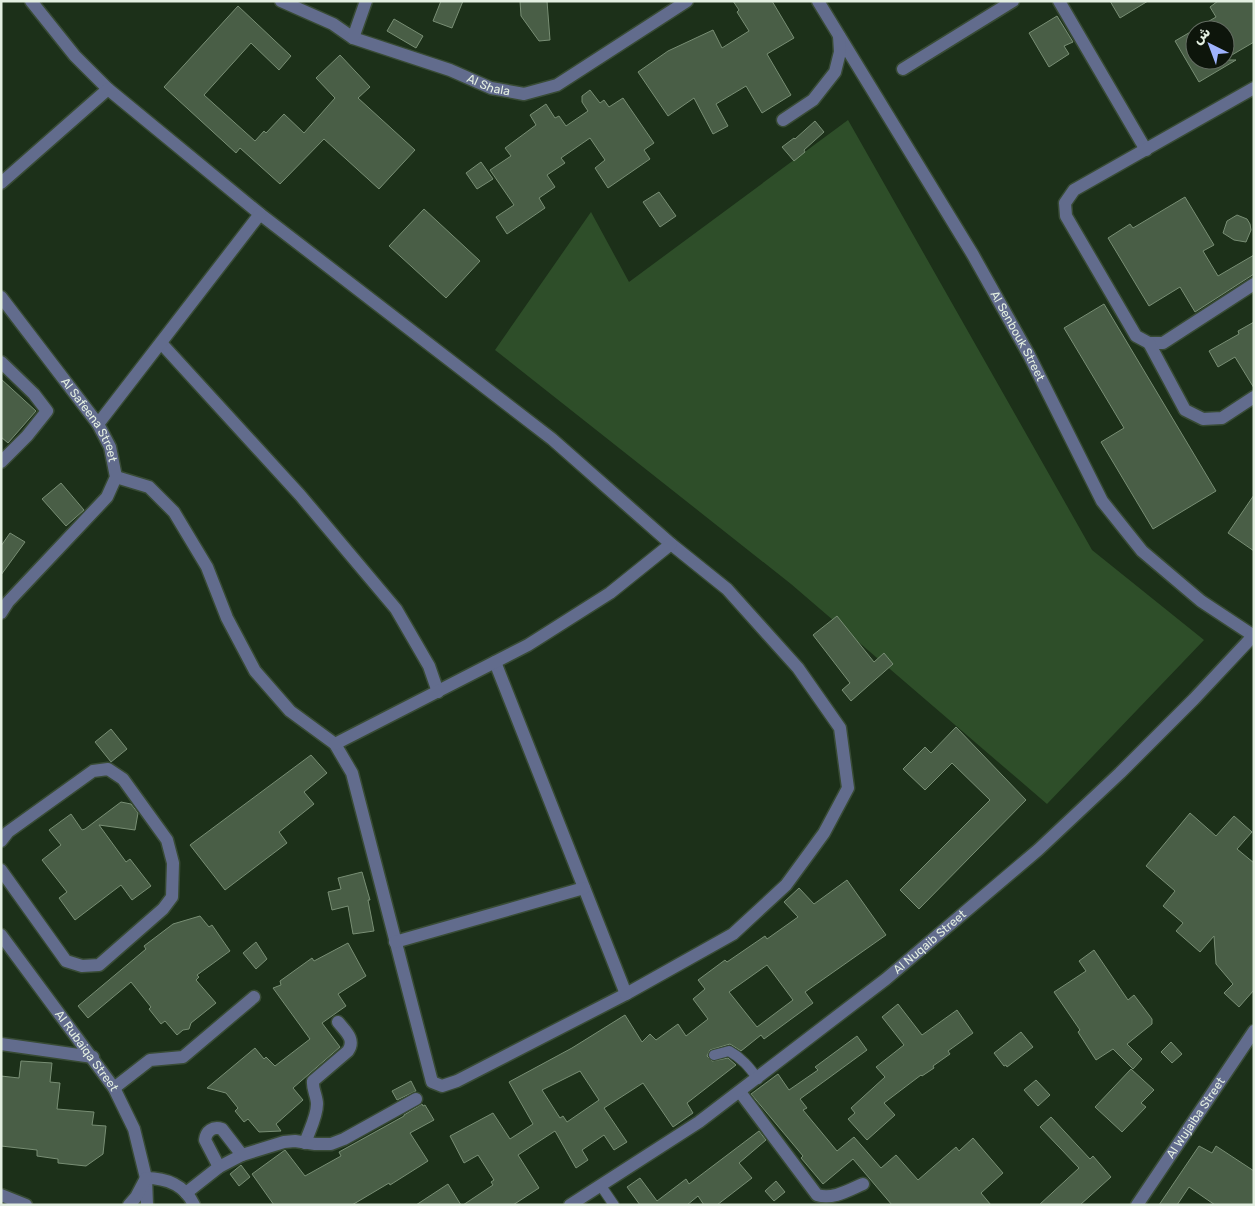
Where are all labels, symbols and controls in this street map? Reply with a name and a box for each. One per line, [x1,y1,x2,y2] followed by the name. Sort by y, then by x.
[1185,20,1235,70] north arrow
[1189,23,1214,48] text: ش
[465,71,511,98] street label: Al Shala
[988,288,1048,383] street label: Al Senbouk Street
[58,375,120,463] street label: Al Safeena Street
[890,907,969,977] street label: Al Nuqaib Street
[52,1008,121,1093] street label: Al Rubaiqa Street
[1163,1074,1228,1161] street label: Al Wujaiba Street

